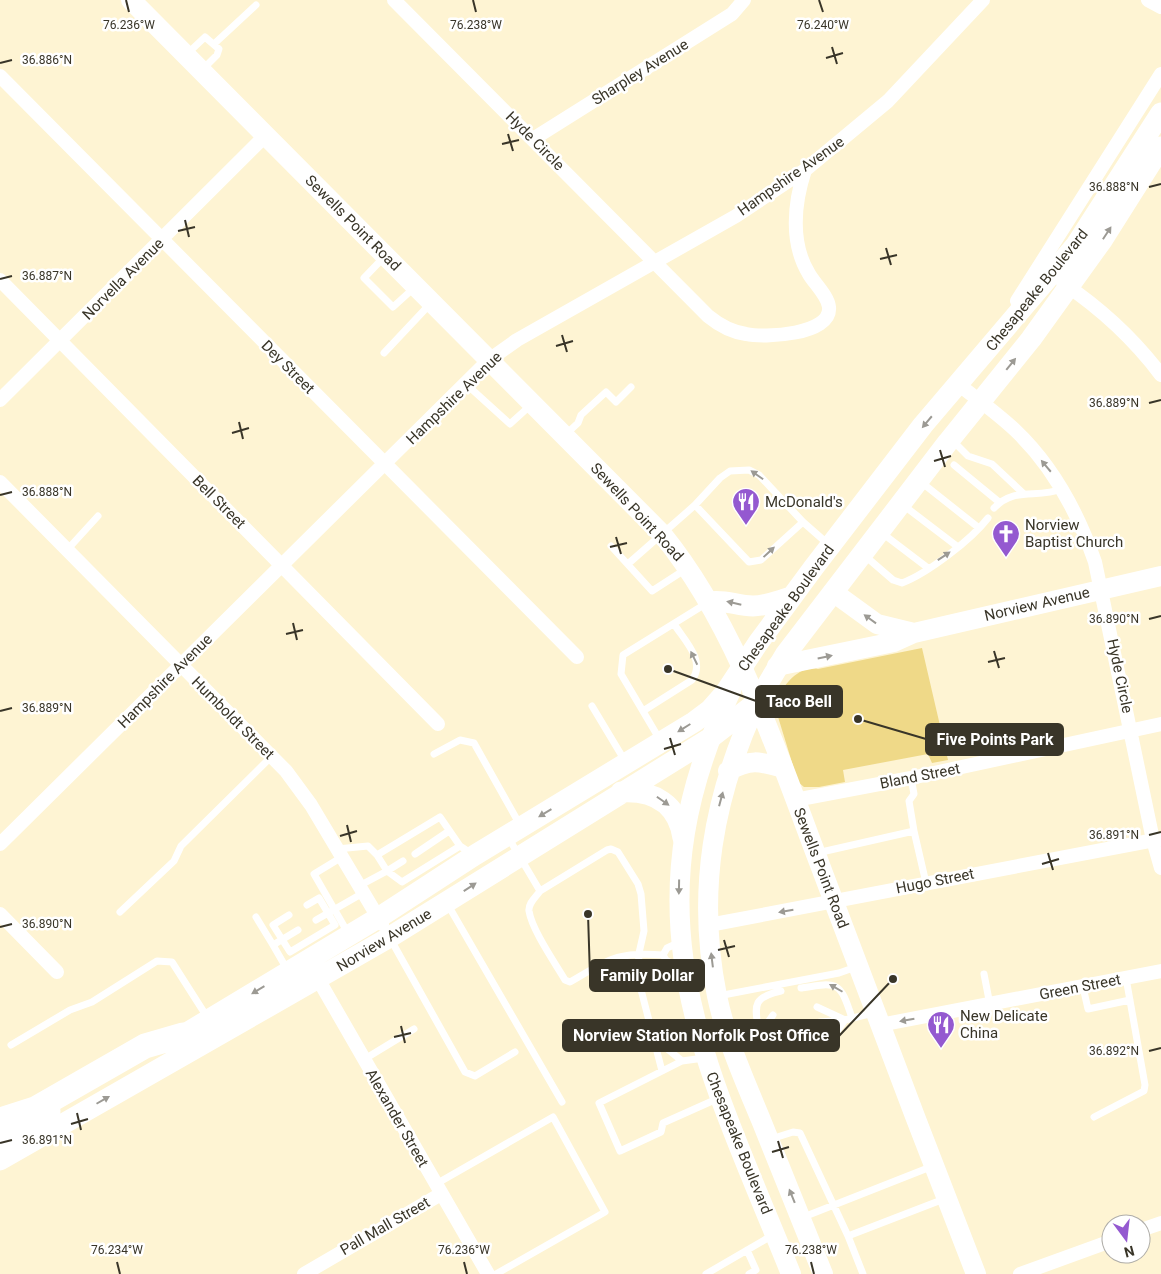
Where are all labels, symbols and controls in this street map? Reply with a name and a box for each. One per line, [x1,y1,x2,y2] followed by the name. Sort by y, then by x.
[103,18,155,32] text: 76.236°W
[450,18,502,32] text: 76.238°W
[797,18,849,32] text: 76.240°W
[588,35,692,109] street label: Sharpley Avenue
[22,53,72,67] text: 36.886°N
[502,108,568,174] street label: Hyde Circle
[734,133,848,219] street label: Hampshire Avenue
[301,171,405,275] street label: Sewells Point Road
[1089,180,1139,194] text: 36.888°N
[982,225,1092,355] street label: Chesapeake Boulevard
[1102,226,1112,239] one-way arrow
[79,234,168,323] street label: Norvella Avenue
[22,269,72,283] text: 36.887°N
[258,337,319,398] street label: Dey Street
[403,348,506,448] street label: Hampshire Avenue
[1006,358,1017,371] one-way arrow
[1089,396,1139,410] text: 36.889°N
[921,415,932,428] one-way arrow
[587,459,687,565] street label: Sewells Point Road
[1041,460,1052,473] one-way arrow
[750,470,764,480] one-way arrow
[189,472,249,532] street label: Bell Street
[22,485,72,499] text: 36.888°N
[731,487,761,526] restaurant icon: McDonald's
[765,493,843,511] place label: McDonald's
[1025,516,1123,551] place label: Norview Baptist Church
[991,519,1021,558] church icon: Norview Baptist Church
[734,541,838,675] street label: Chesapeake Boulevard
[763,546,775,558] one-way arrow
[938,551,951,561] one-way arrow
[983,583,1091,625] street label: Norview Avenue
[726,599,741,607] one-way arrow
[1089,612,1139,626] text: 36.890°N
[863,614,877,624] one-way arrow
[114,630,216,732] street label: Hampshire Avenue
[1103,637,1137,715] street label: Hyde Circle
[690,650,699,665] one-way arrow
[817,653,833,661] one-way arrow
[188,673,278,763] street label: Humboldt Street
[756,686,842,717] callout: Taco Bell
[766,692,832,711] text: Taco Bell
[22,701,72,715] text: 36.889°N
[678,724,691,733] one-way arrow
[926,724,1063,755] callout: Five Points Park
[937,730,1054,749] text: Five Points Park
[878,759,962,793] street label: Bland Street
[717,792,725,807] one-way arrow
[656,796,670,806] one-way arrow
[790,805,852,931] street label: Sewells Point Road
[539,809,552,818] one-way arrow
[1089,828,1139,842] text: 36.891°N
[894,865,976,897] street label: Hugo Street
[675,879,683,895] one-way arrow
[463,883,477,892] one-way arrow
[333,905,435,975] street label: Norview Avenue
[777,907,793,915] one-way arrow
[22,917,72,931] text: 36.890°N
[708,952,716,968] one-way arrow
[590,960,704,991] callout: Family Dollar
[600,966,694,985] text: Family Dollar
[1038,970,1122,1004] street label: Green Street
[828,984,843,992] one-way arrow
[252,986,265,995] one-way arrow
[960,1007,1048,1042] place label: New Delicate China
[926,1010,956,1049] restaurant icon: New Delicate China
[899,1016,914,1024] one-way arrow
[563,1020,839,1051] callout: Norview Station Norfolk Post Office
[573,1026,829,1045] text: Norview Station Norfolk Post Office
[1089,1044,1139,1058] text: 36.892°N
[362,1066,432,1170] street label: Alexander Street
[702,1069,776,1217] street label: Chesapeake Boulevard
[96,1096,109,1105] one-way arrow
[22,1133,72,1147] text: 36.891°N
[787,1189,795,1204] one-way arrow
[337,1193,433,1259] street label: Pall Mall Street
[1101,1214,1151,1264] north arrow
[91,1243,143,1257] text: 76.234°W
[438,1243,490,1257] text: 76.236°W
[785,1243,837,1257] text: 76.238°W
[1123,1243,1136,1261] text: N

